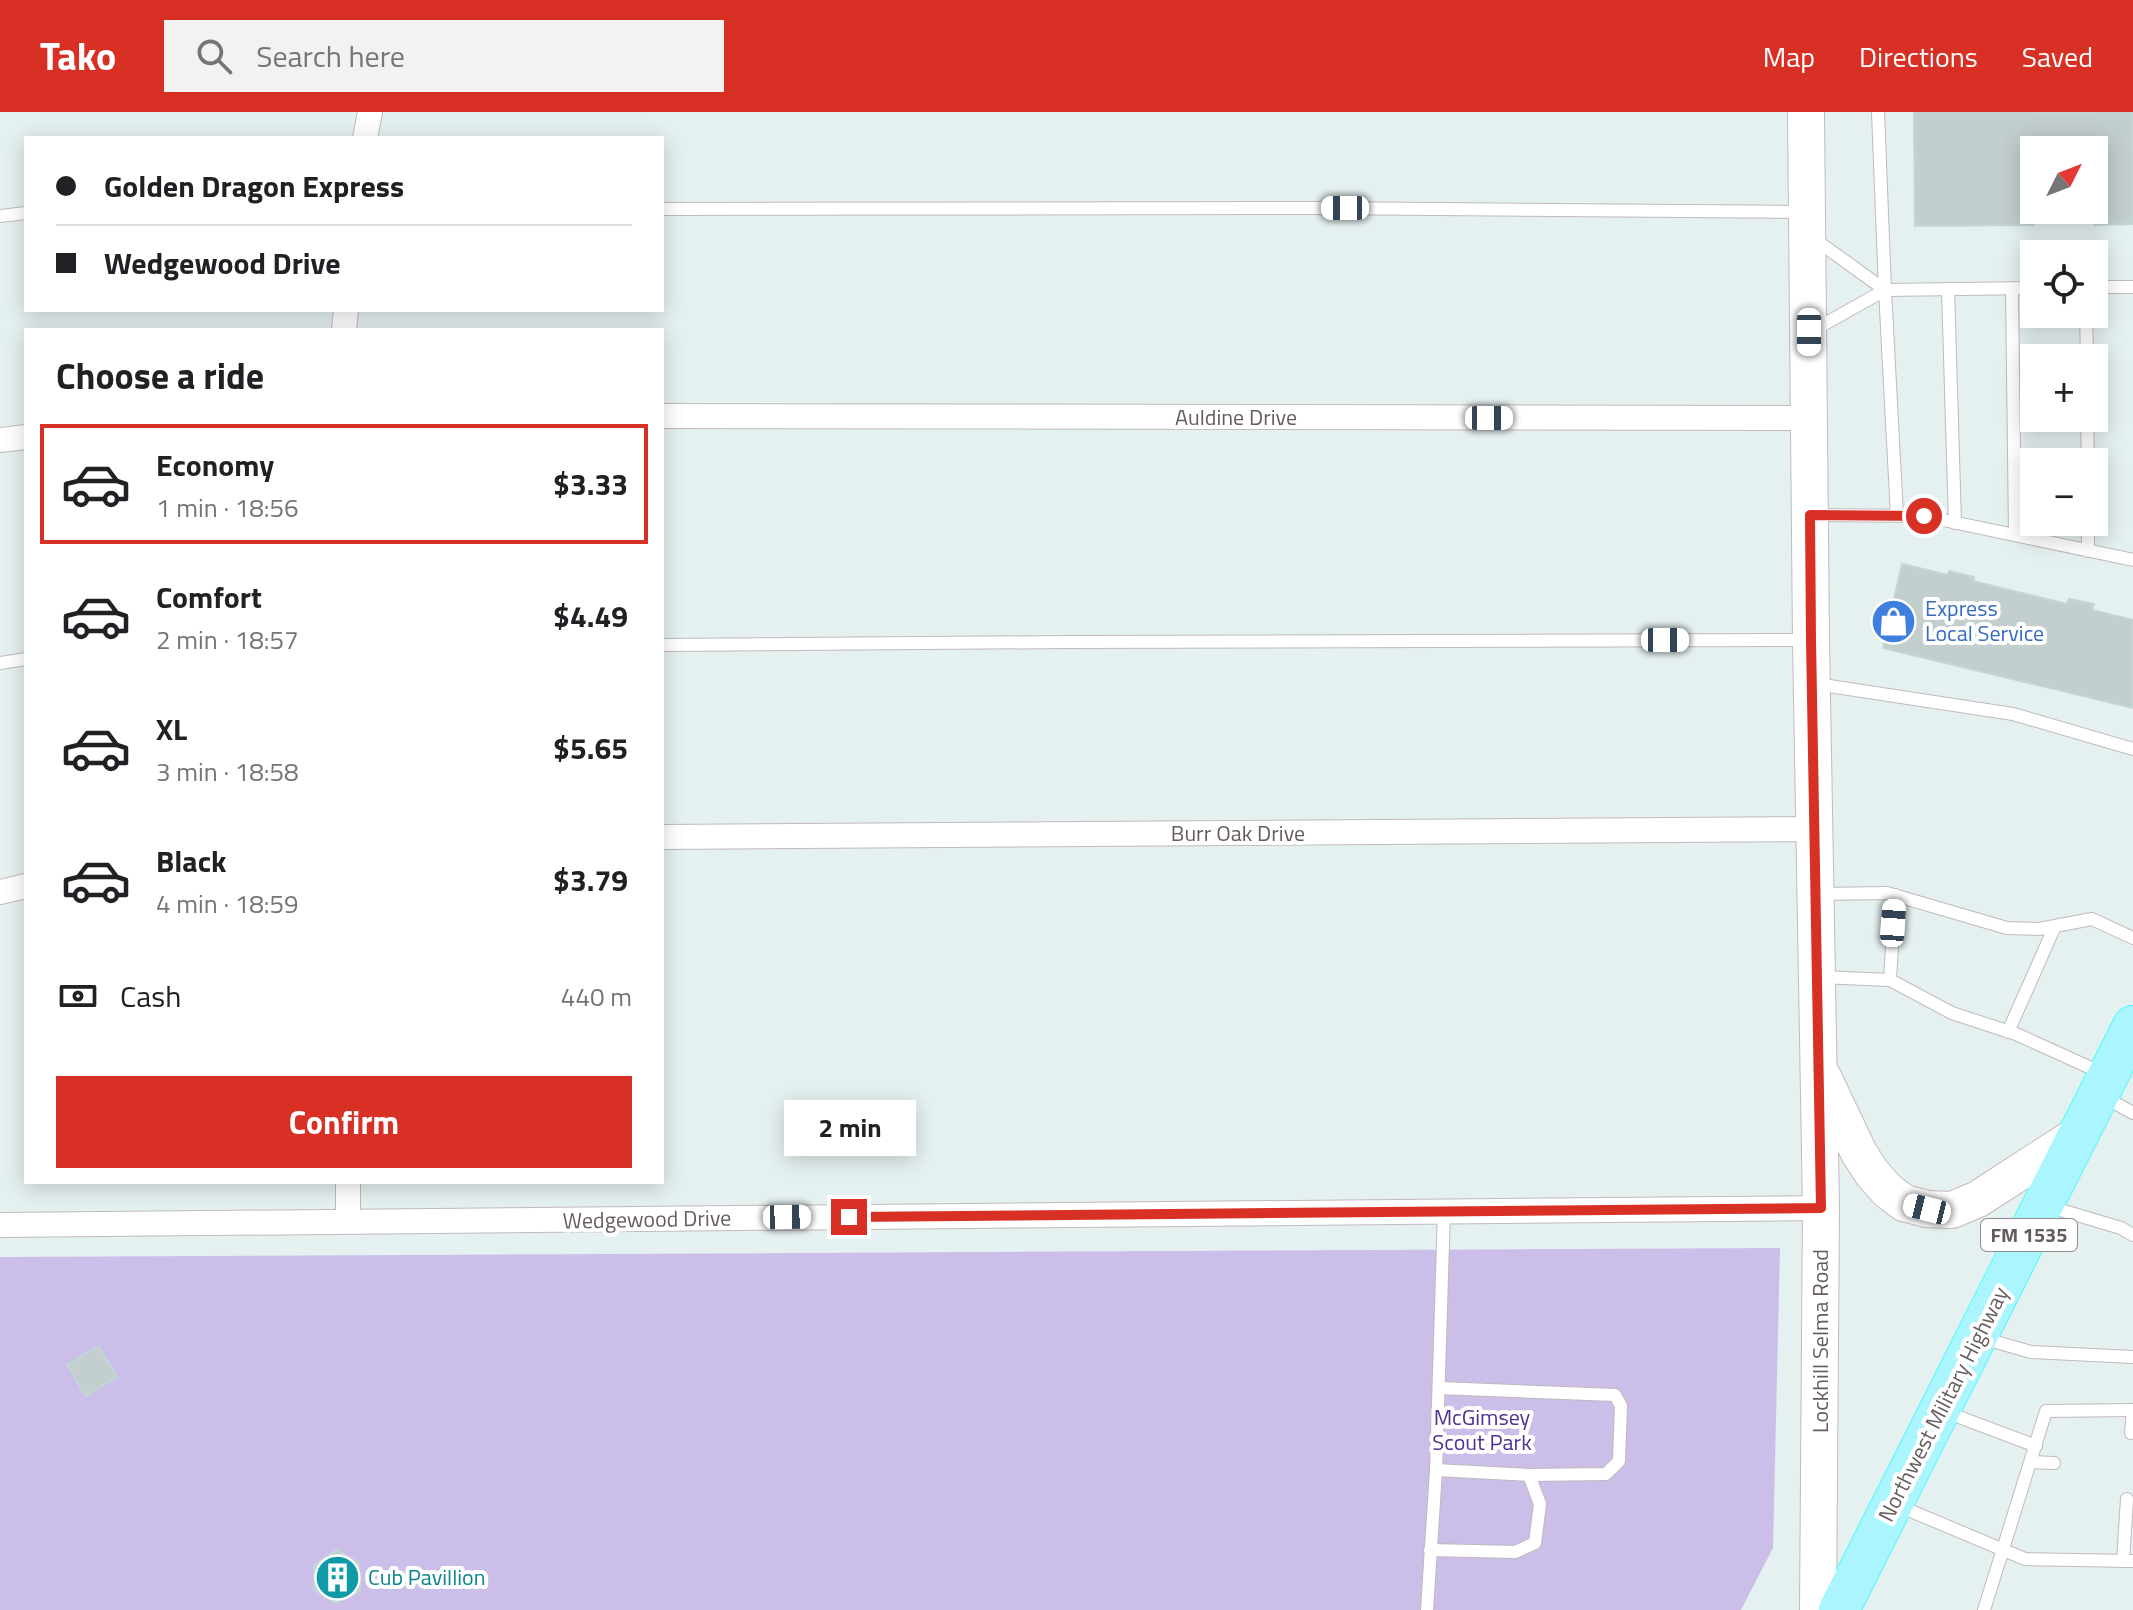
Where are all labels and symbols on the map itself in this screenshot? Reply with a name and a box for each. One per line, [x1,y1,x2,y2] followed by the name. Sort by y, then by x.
[2020,136,2108,224] north arrow
[1321,196,1369,220] car
[1797,308,1821,356] car
[1175,400,1297,434] street label: Auldine Drive
[1465,406,1513,430] car
[1906,498,1942,534] route start
[1925,591,2044,650] place label: Express Local Service
[1870,597,1918,645] shop icon: Express Local Service
[1641,628,1689,652] car
[1171,816,1305,850] street label: Burr Oak Drive
[1879,898,1907,948] car
[783,1101,915,1157] callout: 2 min
[1901,1192,1953,1226] car
[831,1199,867,1235] route end
[562,1201,732,1237] street label: Wedgewood Drive
[763,1205,811,1229] car
[1981,1219,2077,1251] road number: FM 1535
[1803,1249,1837,1433] street label: Lockhill Selma Road
[1869,1280,2017,1527] street label: Northwest Military Highway
[1432,1400,1532,1459] park label: McGimsey Scout Park
[313,1553,361,1601] building icon: Cub Pavillion
[368,1560,485,1594] place label: Cub Pavillion

